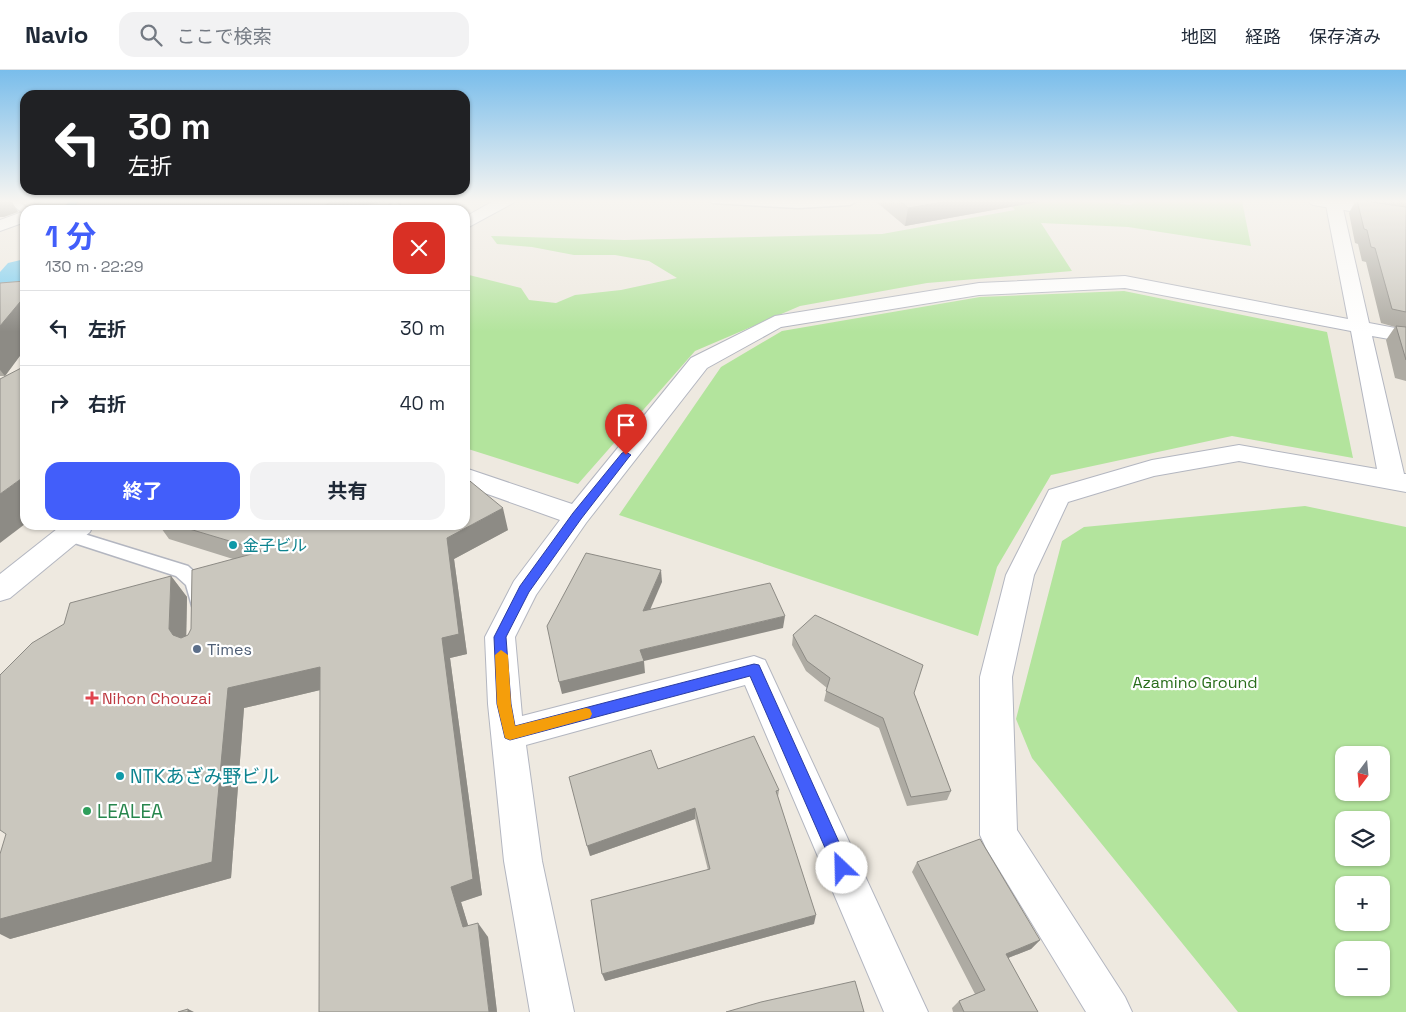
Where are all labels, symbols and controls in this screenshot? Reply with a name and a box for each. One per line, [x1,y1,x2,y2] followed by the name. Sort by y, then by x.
[119,12,469,57] search box
[25,19,89,50] text: Navio
[137,21,165,49] icon: search
[177,24,272,49] text: ここで検索
[1181,25,1217,48] text: 地図
[1245,25,1281,48] text: 経路
[1309,25,1381,48] text: 保存済み
[128,105,211,149] text: 30 m
[45,110,110,175] icon: left
[128,152,172,180] text: 左折
[45,217,96,256] text: 1 分
[393,222,445,274] button: close
[45,256,143,277] text: 130 m · 22:29
[45,314,73,342] icon: left
[400,316,445,341] text: 30 m
[88,317,126,342] text: 左折
[45,389,73,417] icon: right
[400,391,445,416] text: 40 m
[88,392,126,417] text: 右折
[605,404,647,455] pin
[612,411,640,439] icon: arrive
[45,462,240,520] button: 終了
[250,462,445,520] button: 共有
[243,535,307,556] place label: 金子ビル
[227,539,239,551] marker: 金子ビル
[207,639,252,660] place label: Times
[191,643,203,655] marker: Times
[1132,672,1258,693] park label: Azamino Ground
[102,688,211,709] place label: Nihon Chouzai
[86,692,98,704] marker: Nihon Chouzai
[1335,746,1390,801] north arrow
[1335,746,1390,996] map controls
[130,764,279,789] place label: NTKあざみ野ビル
[114,770,126,782] marker: NTKあざみ野ビル
[97,799,163,824] place label: LEALEA
[81,805,93,817] marker: LEALEA
[1335,811,1390,866] button: layers
[815,841,867,893] position arrow
[1335,876,1390,931] button: +
[1335,941,1390,996] button: −

